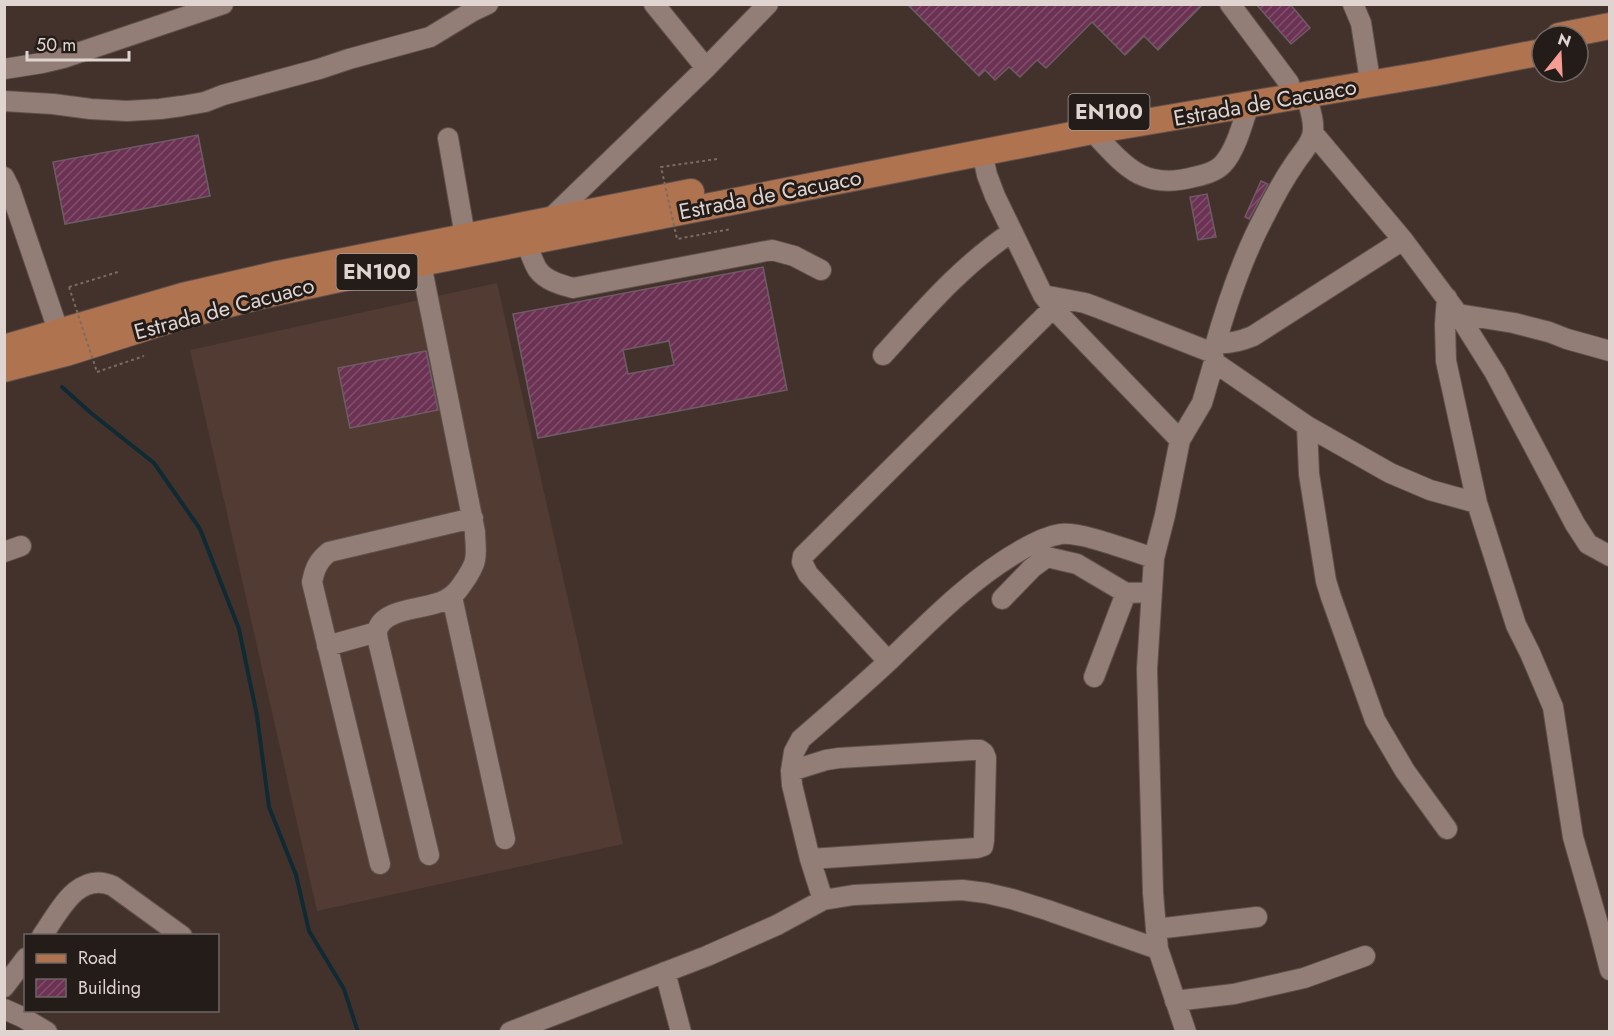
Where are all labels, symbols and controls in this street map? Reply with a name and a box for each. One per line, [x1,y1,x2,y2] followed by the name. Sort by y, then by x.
[27,24,129,62] scale bar
[1530,24,1590,84] north arrow
[1555,27,1574,53] text: N
[36,32,76,58] text: 50 m
[1171,70,1359,134] street label: Estrada de Cacuaco
[1068,94,1150,130] road number: EN100
[676,161,864,227] street label: Estrada de Cacuaco
[336,254,418,290] road number: EN100
[130,269,318,347] street label: Estrada de Cacuaco
[24,934,219,1012] legend
[78,945,117,971] text: Road
[78,975,141,1001] text: Building

